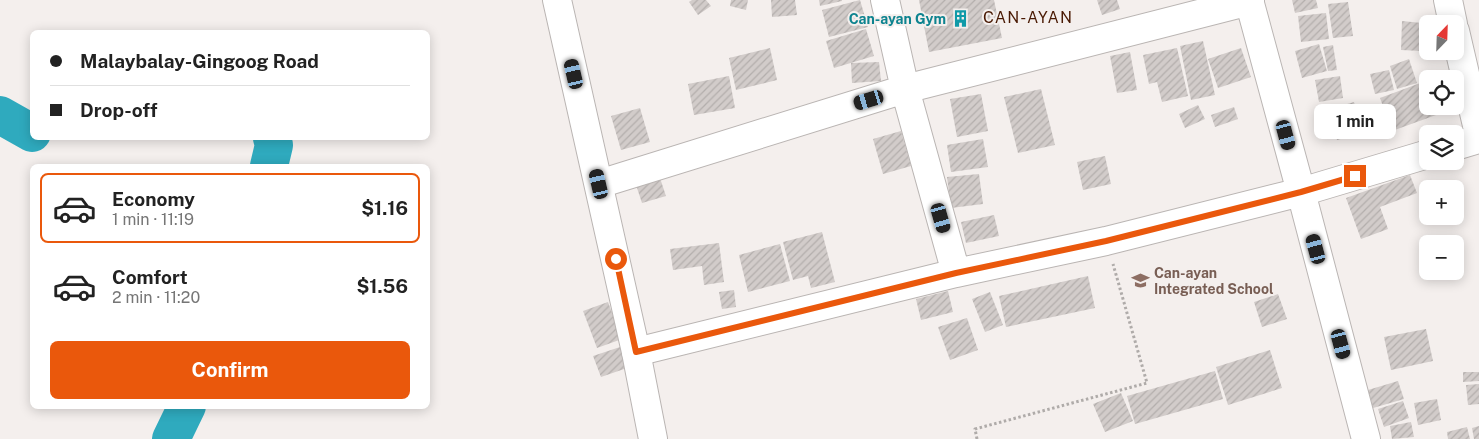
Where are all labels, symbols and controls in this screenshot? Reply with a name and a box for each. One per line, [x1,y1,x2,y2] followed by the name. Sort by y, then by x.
[983,8,1073,27] district label: CAN-AYAN
[950,9,970,29] building icon: Can-ayan Gym
[849,11,946,27] place label: Can-ayan Gym
[1419,15,1464,60] north arrow
[1419,15,1464,280] map controls
[80,50,319,72] text: Malaybalay-Gingoog Road
[563,58,584,90] car
[1419,70,1464,115] button: locate
[852,88,885,112] car
[80,99,157,121] text: Drop-off
[1314,104,1396,138] callout: 1 min
[1336,112,1374,131] text: 1 min
[1274,119,1297,151] car
[1419,125,1464,170] button: layers
[1344,165,1366,187] route end
[588,168,609,200] car
[1419,180,1464,225] button: +
[52,186,97,231] icon: car
[112,188,195,210] text: Economy
[361,197,408,219] text: $1.16
[929,202,952,234] car
[112,210,194,229] text: 1 min · 11:19
[1304,233,1327,265] car
[1419,235,1464,280] button: −
[605,248,627,270] route start
[52,264,97,309] icon: car
[1154,265,1274,297] place label: Can-ayan Integrated School
[112,266,188,288] text: Comfort
[1130,271,1150,291] school or university icon: Can-ayan Integrated School
[356,275,408,297] text: $1.56
[112,288,200,307] text: 2 min · 11:20
[1329,328,1352,360] car
[50,341,410,399] button: Confirm

